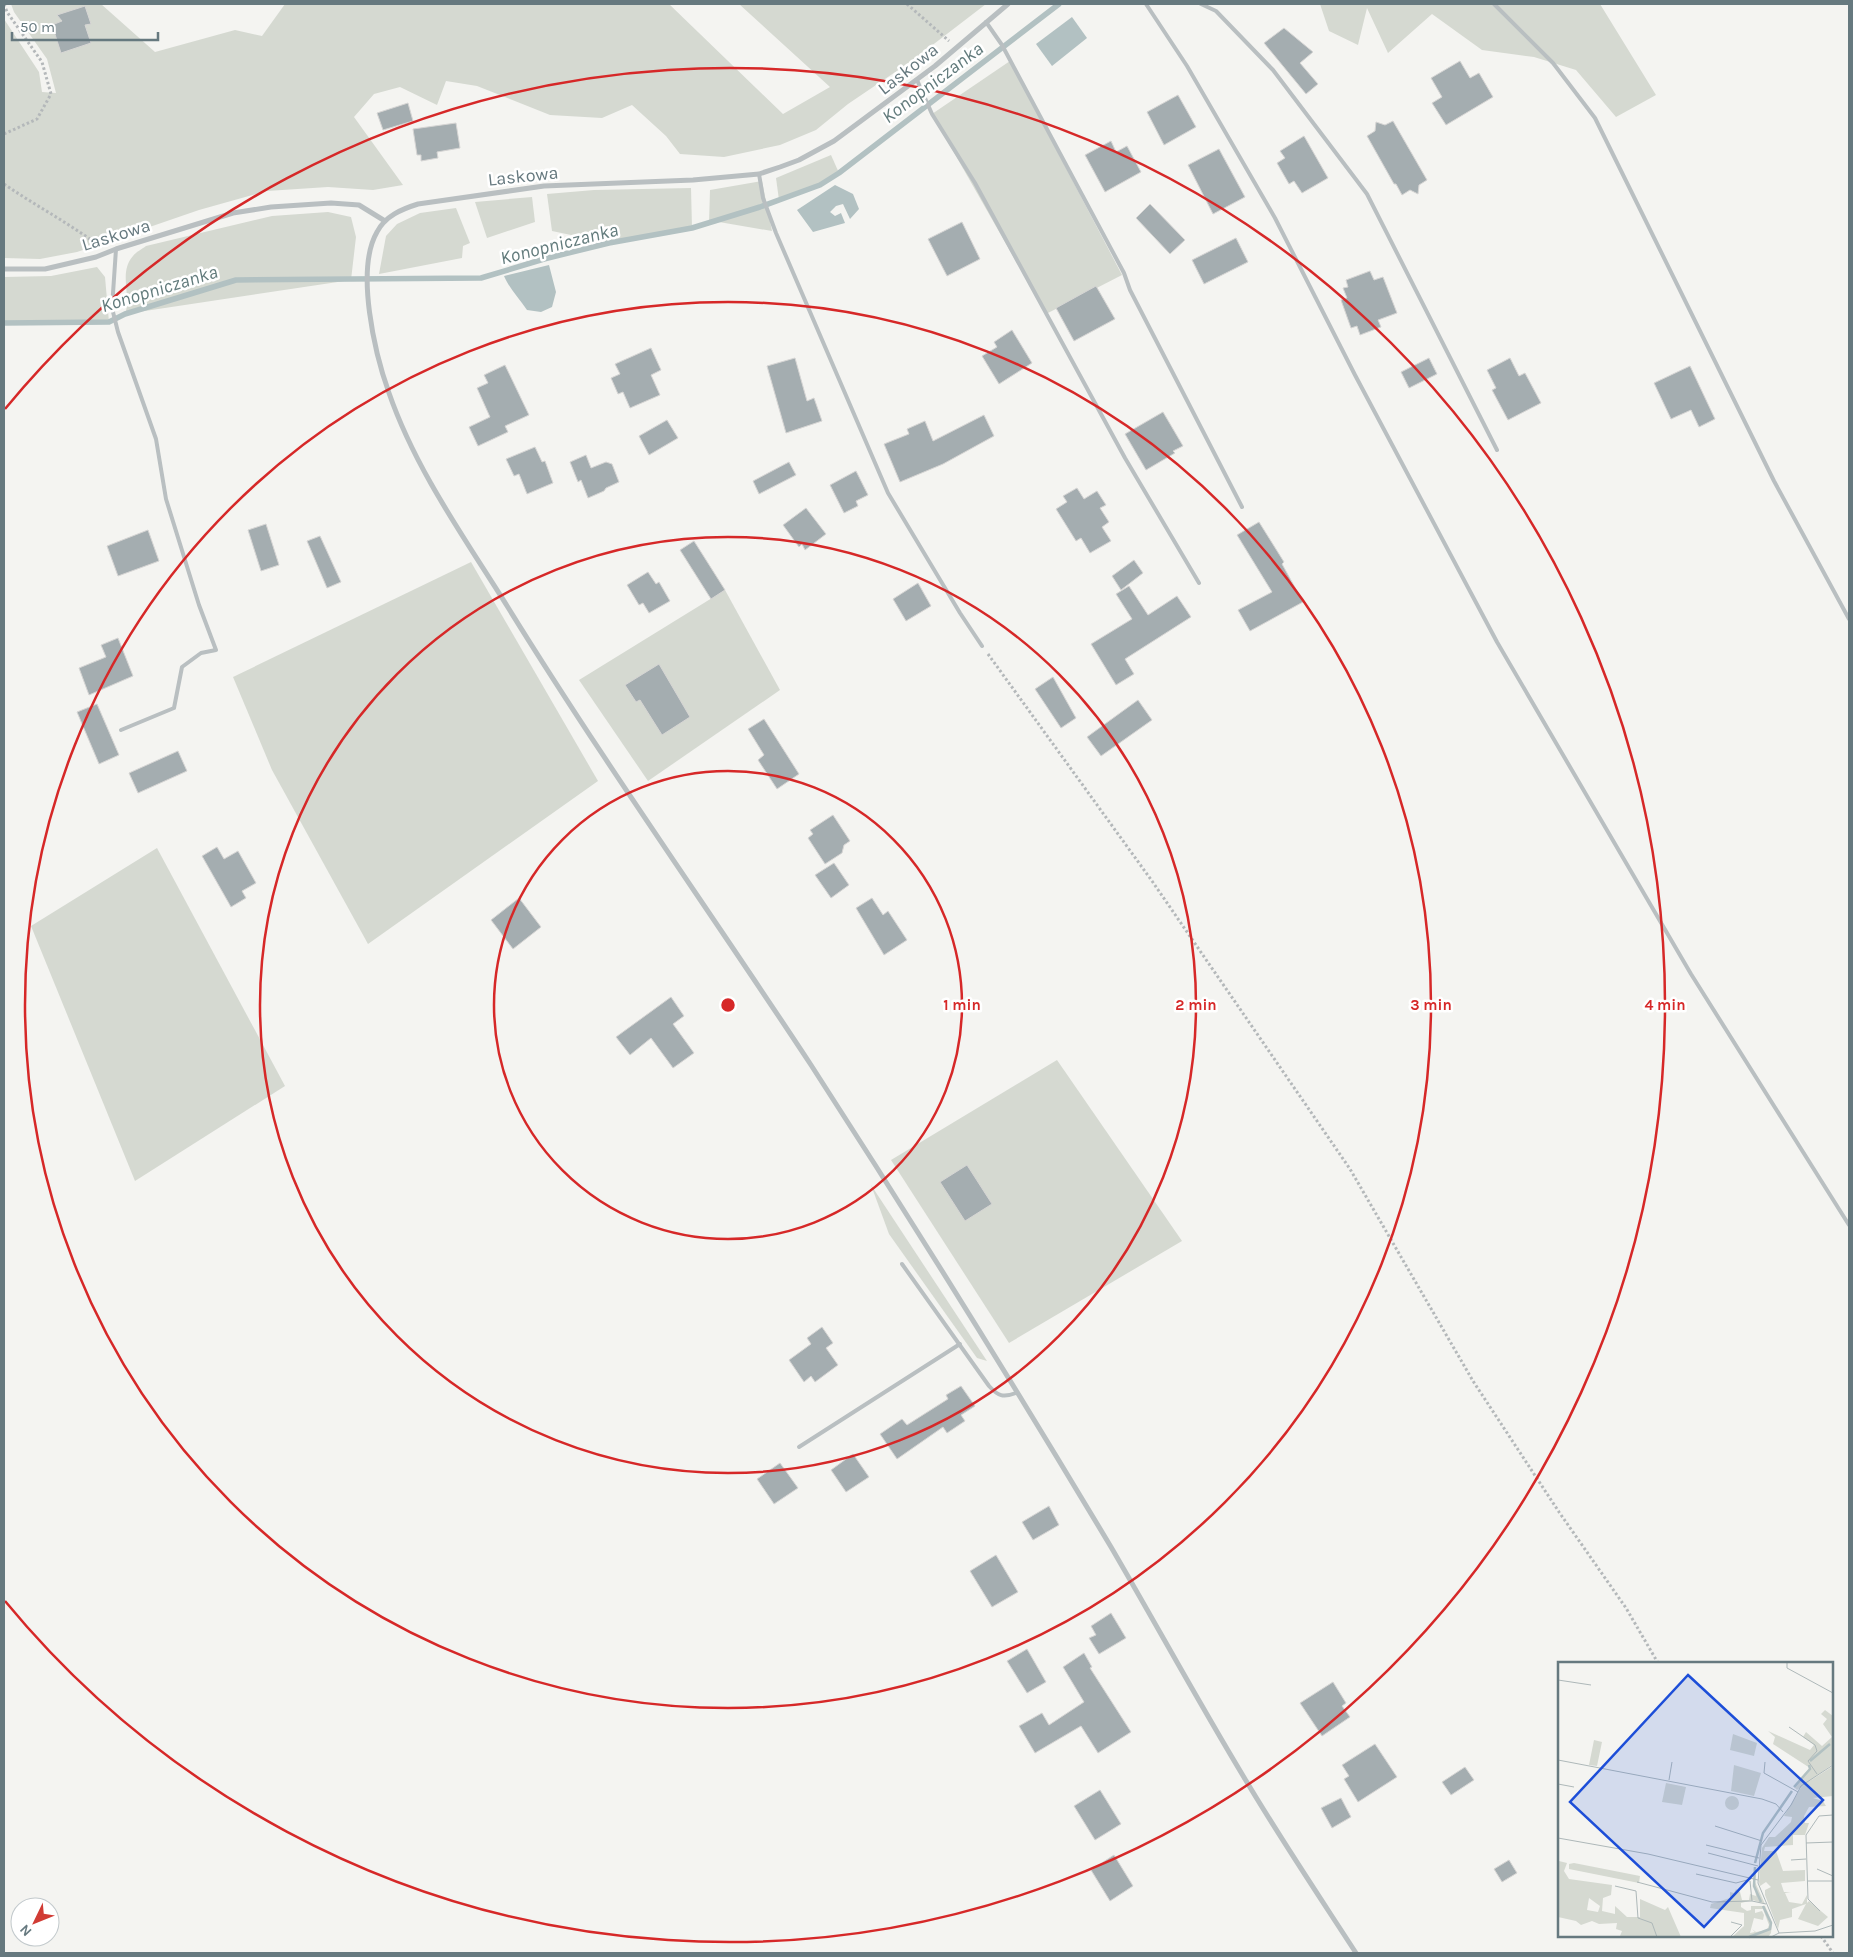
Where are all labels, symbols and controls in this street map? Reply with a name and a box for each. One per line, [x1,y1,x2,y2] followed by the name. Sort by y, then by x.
[12,10,159,42] scale bar
[20,18,55,36] text: 50 m
[878,38,988,128] water label: Konopniczanka
[873,39,943,99] street label: Laskowa
[487,161,559,191] street label: Laskowa
[79,214,153,256] street label: Laskowa
[498,219,621,269] water label: Konopniczanka
[98,261,220,317] water label: Konopniczanka
[719,996,737,1014] centre of rings
[943,996,981,1014] text: 1 min
[1175,996,1217,1014] text: 2 min
[1410,996,1452,1014] text: 3 min
[1644,996,1686,1014] text: 4 min
[1558,1662,1833,1937] inset map
[10,1897,60,1947] north arrow
[16,1921,36,1940] text: N

